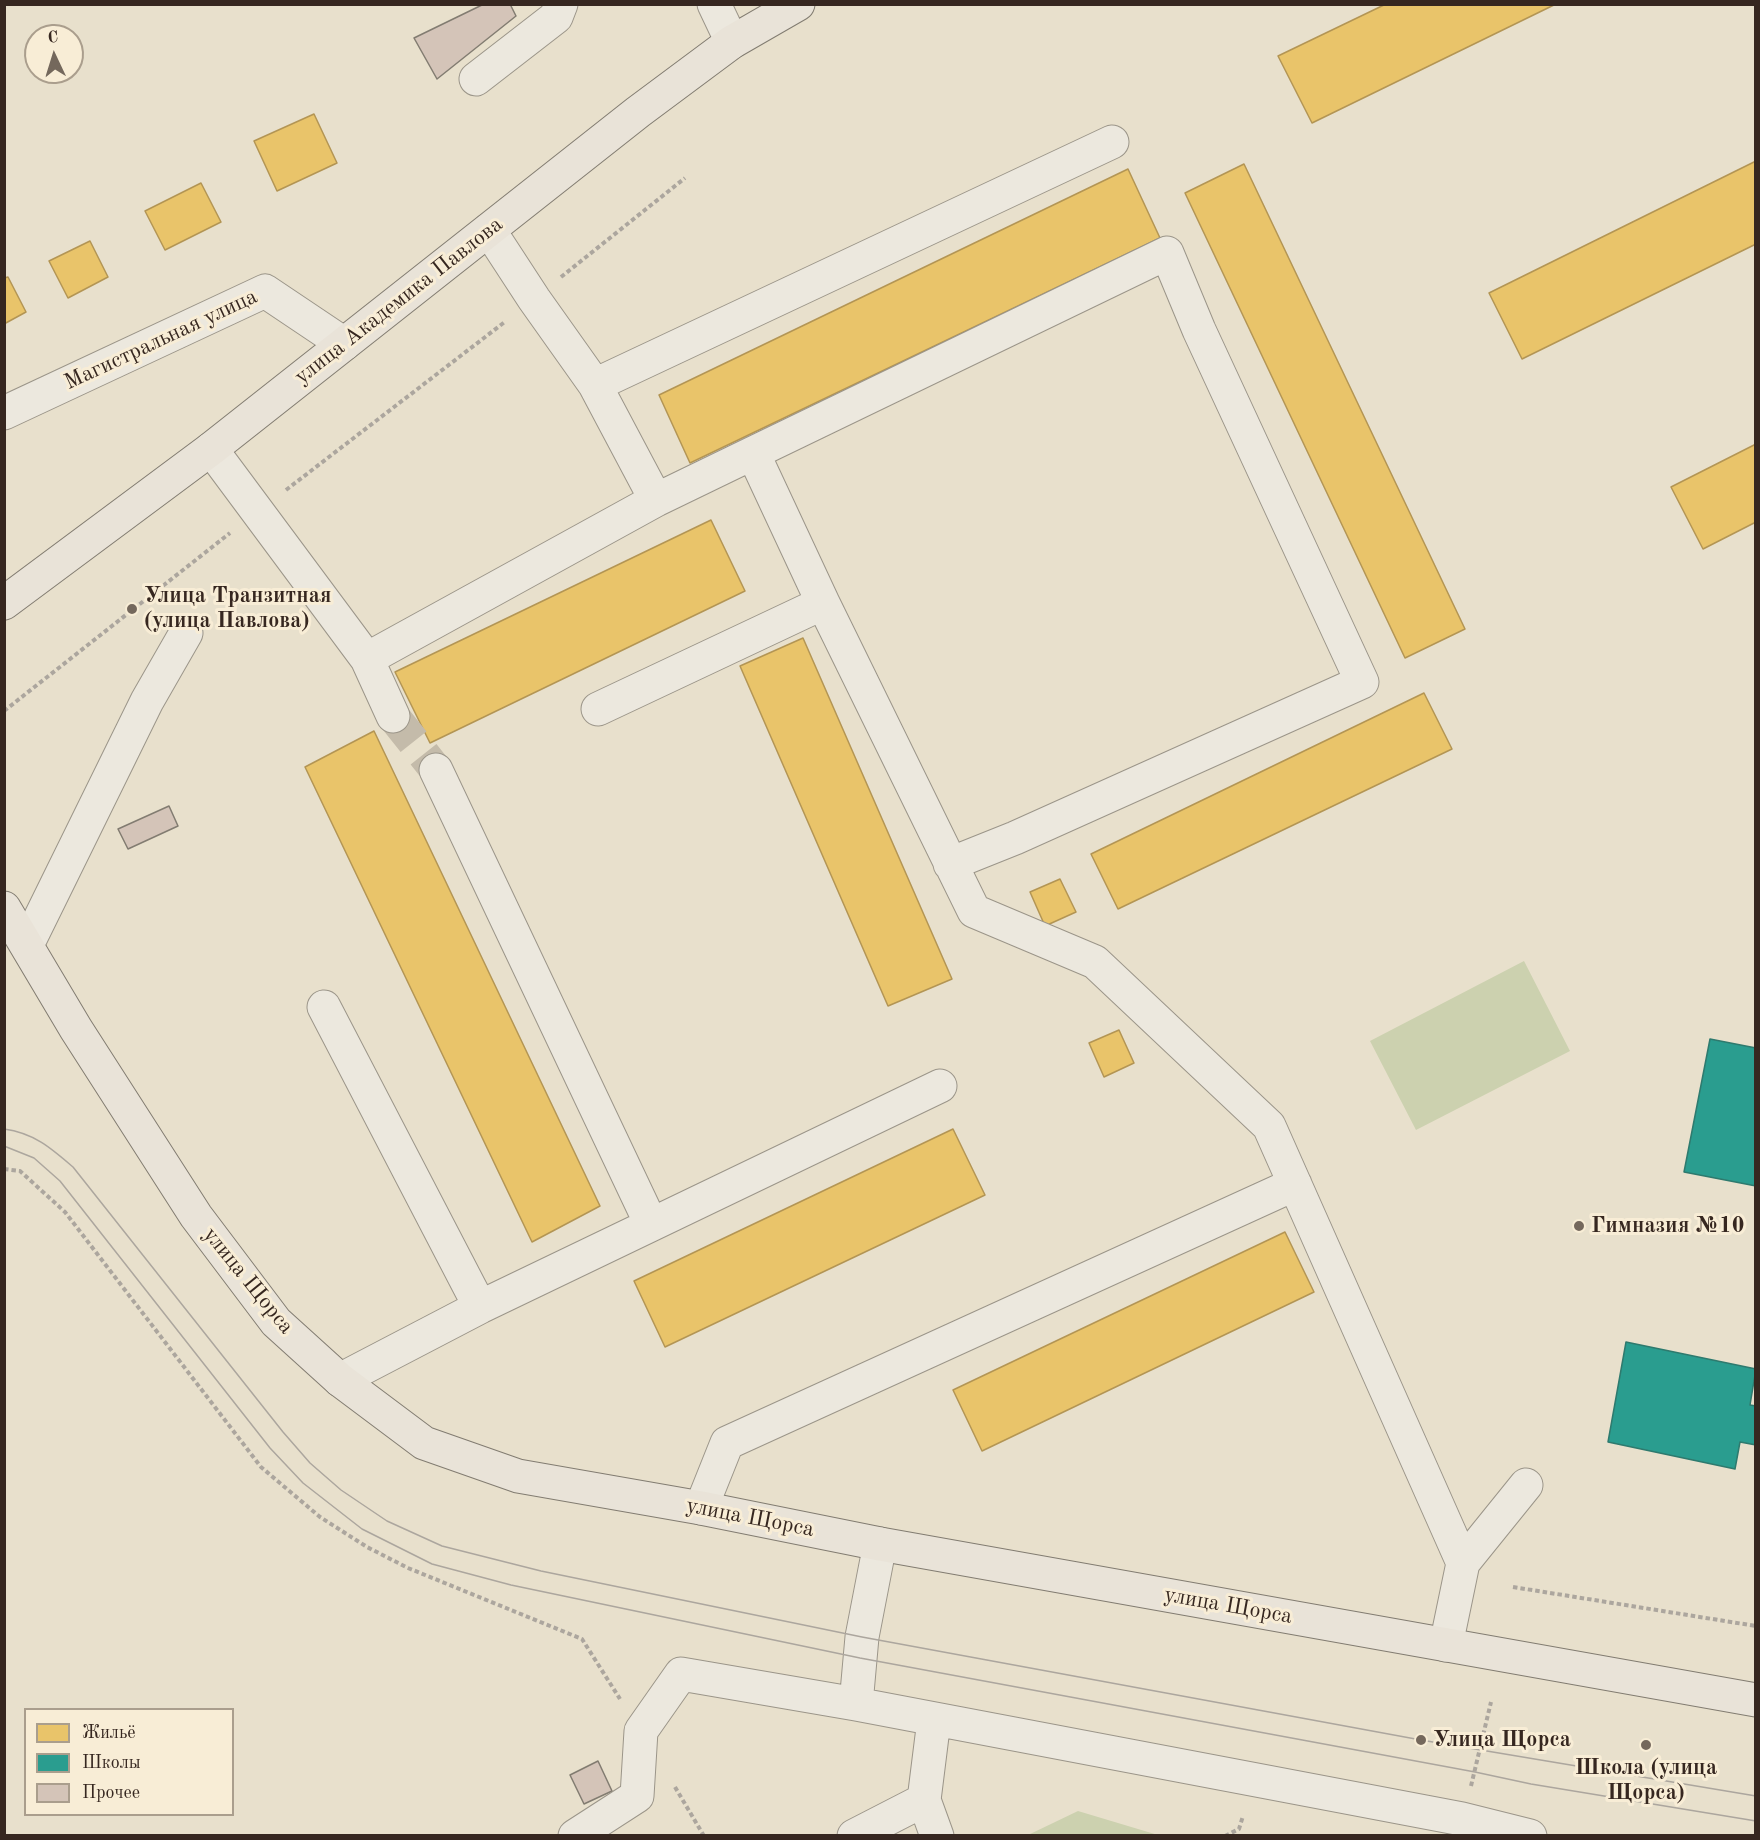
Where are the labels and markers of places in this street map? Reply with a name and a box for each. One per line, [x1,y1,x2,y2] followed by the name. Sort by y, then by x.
[144,583,332,634] place label: Улица Транзитная (улица Павлова)
[125,602,139,616] marker: Улица Транзитная (улица Павлова)
[1591,1213,1745,1239] place label: Гимназия №10
[1572,1219,1586,1233] marker: Гимназия №10
[1433,1727,1571,1753] place label: Улица Щорса
[1414,1733,1428,1747] marker: Улица Щорса
[1639,1738,1653,1752] marker: Школа (улица Щорса)
[1575,1755,1717,1807] place label: Школа (улица Щорса)

